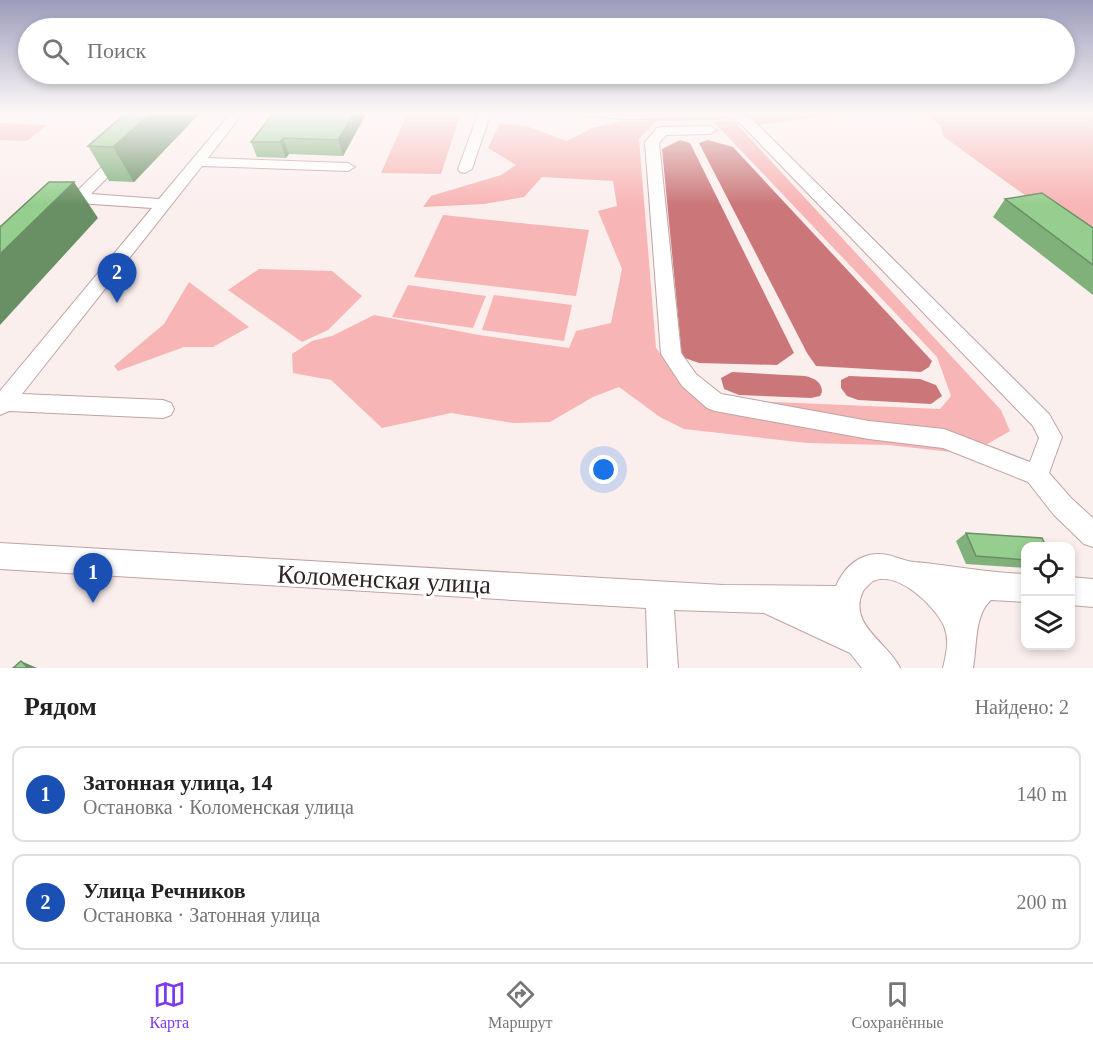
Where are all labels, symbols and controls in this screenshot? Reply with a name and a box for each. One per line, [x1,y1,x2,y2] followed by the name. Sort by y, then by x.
[18,18,1075,84] search box
[39,35,72,68] icon: search
[87,38,146,63] text: Поиск
[98,254,136,303] pin: 2
[589,455,618,484] your location
[1021,542,1075,650] map controls
[1021,542,1075,596] button: locate
[74,554,112,603] pin: 1
[276,559,492,600] street label: Коломенская улица
[1021,596,1075,650] button: layers
[24,692,97,721] text: Рядом
[975,696,1069,718] text: Найдено: 2
[83,770,272,795] text: Затонная улица, 14
[41,783,51,805] text: 1
[1016,783,1067,805] text: 140 m
[83,796,354,818] text: Остановка · Коломенская улица
[83,878,246,903] text: Улица Речников
[41,891,51,913] text: 2
[1016,891,1067,913] text: 200 m
[83,904,320,926] text: Остановка · Затонная улица
[149,978,189,1032] tab: Карта
[488,978,553,1032] tab: Маршрут
[852,978,944,1032] tab: Сохранённые

